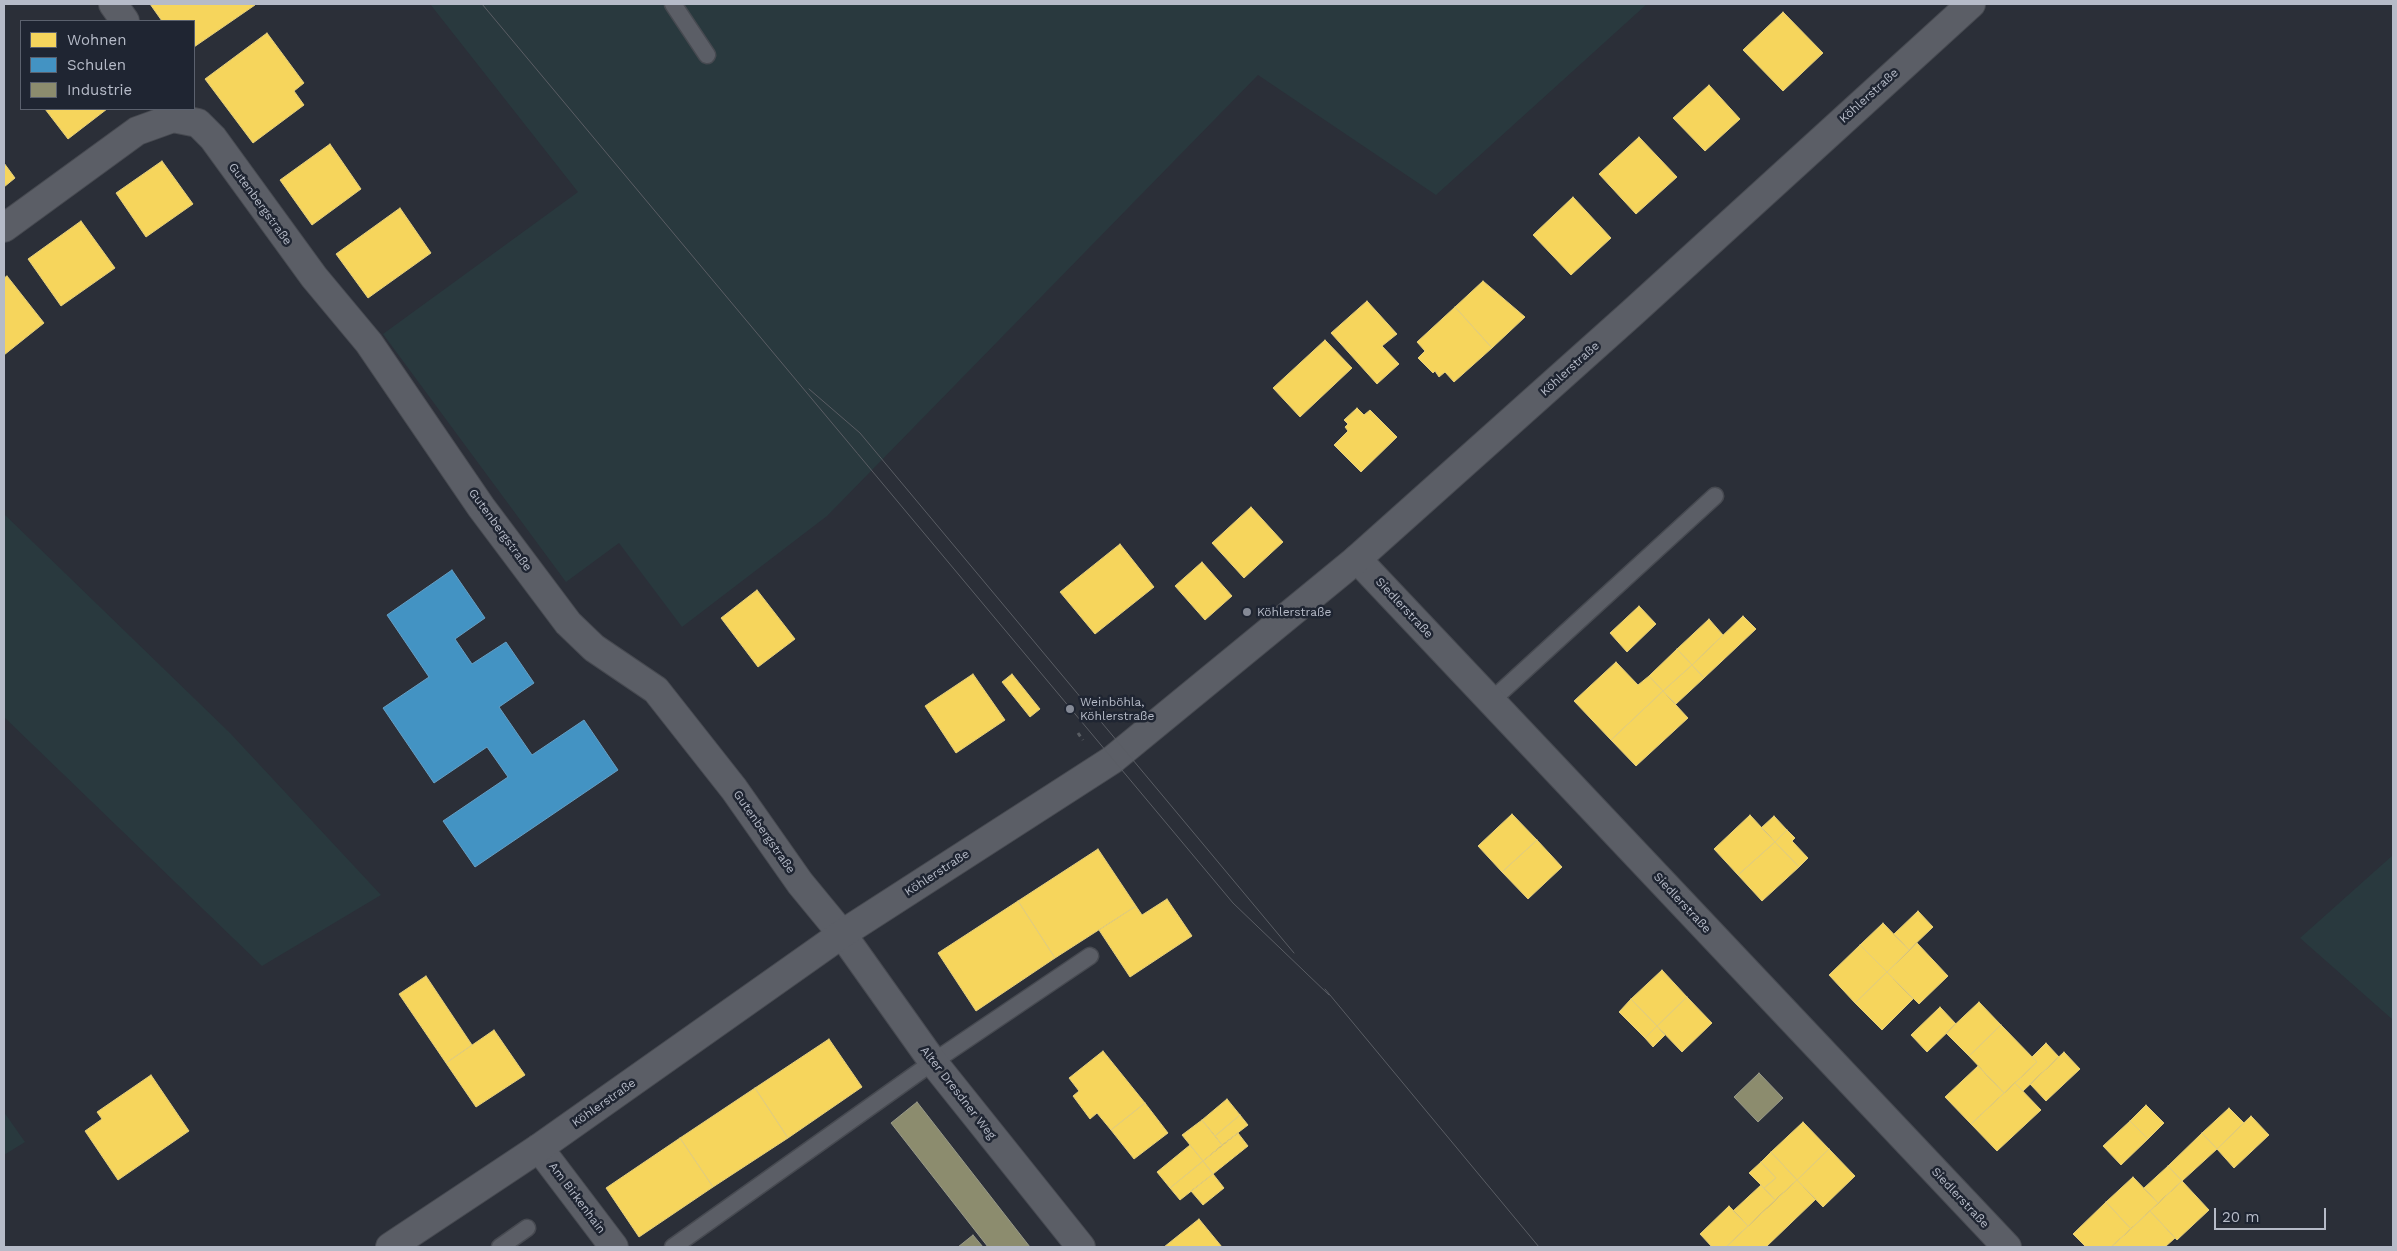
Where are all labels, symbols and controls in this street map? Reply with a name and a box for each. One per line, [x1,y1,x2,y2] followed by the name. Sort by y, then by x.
[20,20,195,110] legend
[67,31,126,49] text: Wohnen
[67,56,126,74] text: Schulen
[1837,66,1901,126] street label: Köhlerstraße
[67,81,132,99] text: Industrie
[225,160,295,248] street label: Gutenbergstraße
[1538,339,1602,399] street label: Köhlerstraße
[465,486,535,574] street label: Gutenbergstraße
[1372,575,1436,641] street label: Siedlerstraße
[1257,605,1331,619] place label: Köhlerstraße
[1241,606,1253,618] marker: Köhlerstraße
[1080,695,1154,723] place label: Weinböhla, Köhlerstraße
[1064,703,1076,715] marker: Weinböhla, Köhlerstraße
[730,788,798,876] street label: Gutenbergstraße
[902,847,972,899] street label: Köhlerstraße
[1650,870,1714,936] street label: Siedlerstraße
[917,1044,999,1142] street label: Alter Dresdner Weg
[569,1076,639,1130] street label: Köhlerstraße
[546,1160,608,1236] street label: Am Birkenhain
[1928,1165,1992,1231] street label: Siedlerstraße
[2217,1198,2330,1230] scale bar
[2222,1208,2260,1226] text: 20 m

